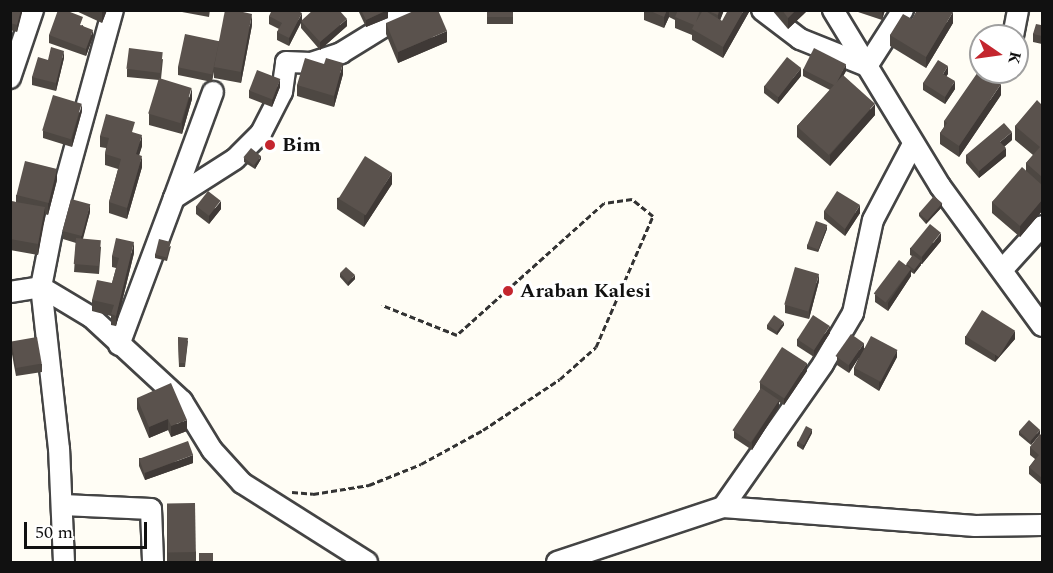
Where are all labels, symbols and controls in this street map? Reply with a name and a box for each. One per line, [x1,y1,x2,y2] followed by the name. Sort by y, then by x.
[969,24,1029,84] north arrow
[1002,49,1028,66] text: K
[282,133,321,157] place label: Bim
[263,138,277,152] marker: Bim
[520,279,651,303] place label: Araban Kalesi
[501,284,515,298] marker: Araban Kalesi
[27,510,150,548] scale bar
[35,519,73,546] text: 50 m

